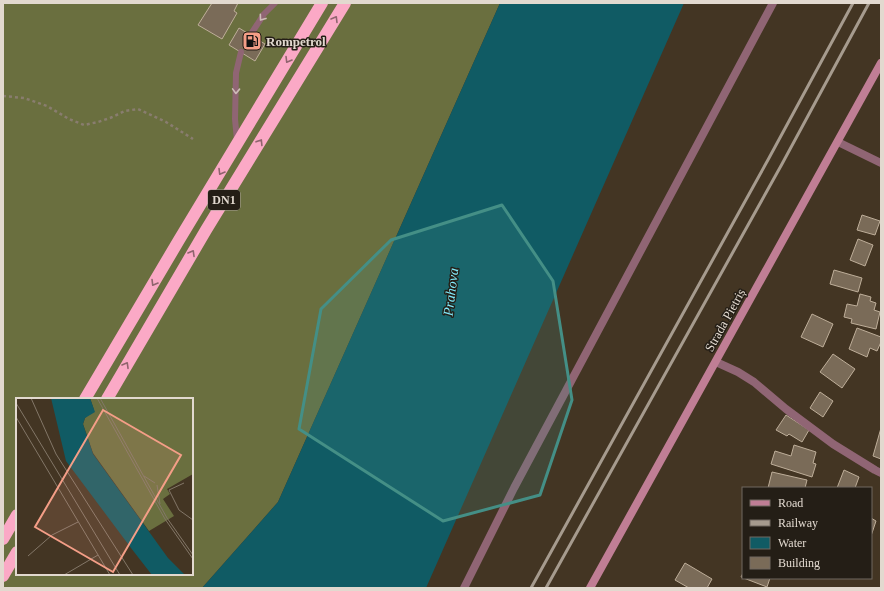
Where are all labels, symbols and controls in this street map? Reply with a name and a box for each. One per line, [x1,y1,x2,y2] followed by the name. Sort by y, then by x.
[259,14,267,21] one-way arrow
[330,16,337,23] one-way arrow
[241,30,263,52] fuel station icon: Rompetrol
[266,34,326,49] place label: Rompetrol
[285,56,293,63] one-way arrow
[232,88,240,94] one-way arrow
[255,139,262,146] one-way arrow
[218,168,225,175] one-way arrow
[208,190,240,210] road number: DN1
[187,250,194,257] one-way arrow
[440,267,461,318] water label: Prahova
[151,279,158,286] one-way arrow
[702,286,748,354] street label: Strada Pietriș
[122,362,129,369] one-way arrow
[16,398,193,575] inset map
[742,487,872,579] legend
[778,496,803,510] text: Road
[778,516,818,530] text: Railway
[778,536,806,550] text: Water
[778,556,820,570] text: Building

